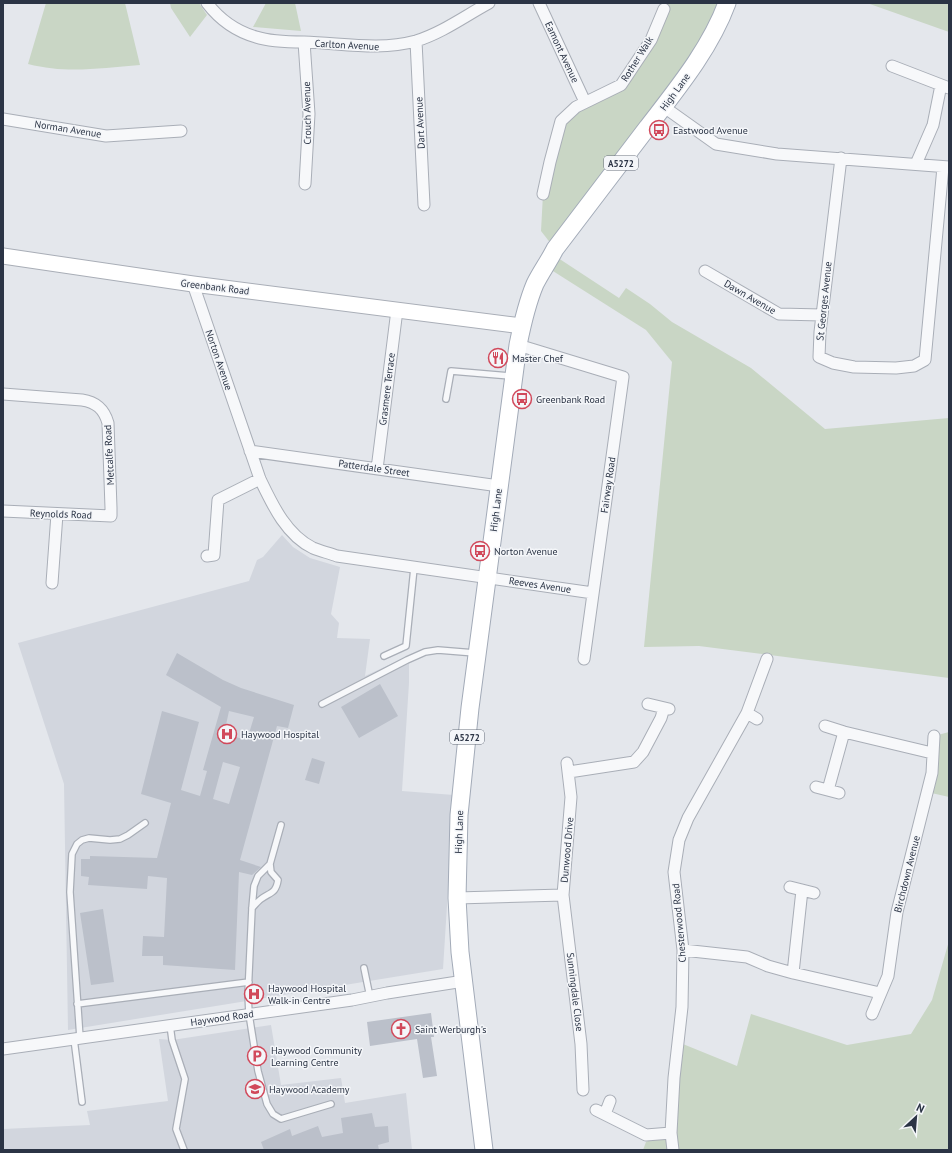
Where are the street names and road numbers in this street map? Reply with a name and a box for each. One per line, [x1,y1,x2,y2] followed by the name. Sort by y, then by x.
[542,19,582,85] street label: Eamont Avenue
[618,34,656,84] street label: Rother Walk
[314,37,380,53] street label: Carlton Avenue
[657,71,693,113] street label: High Lane
[300,81,314,145] street label: Crouch Avenue
[412,97,428,149] street label: Dart Avenue
[34,117,102,141] street label: Norman Avenue
[604,156,638,170] road number: A5272
[813,261,835,341] street label: St Georges Avenue
[180,276,250,298] street label: Greenbank Road
[722,277,778,317] street label: Dawn Avenue
[203,328,235,392] street label: Norton Avenue
[376,352,398,426] street label: Grasmere Terrace
[101,424,117,486] street label: Metcalfe Road
[598,456,618,514] street label: Fairway Road
[337,457,411,480] street label: Patterdale Street
[487,488,505,532] street label: High Lane
[30,506,92,522] street label: Reynolds Road
[508,574,572,596] street label: Reeves Avenue
[450,730,484,744] road number: A5272
[452,810,466,854] street label: High Lane
[558,817,576,883] street label: Dunwood Drive
[891,834,923,914] street label: Birchdown Avenue
[669,883,689,963] street label: Chesterwood Road
[564,952,586,1032] street label: Sunningdale Close
[190,1007,254,1029] street label: Haywood Road

